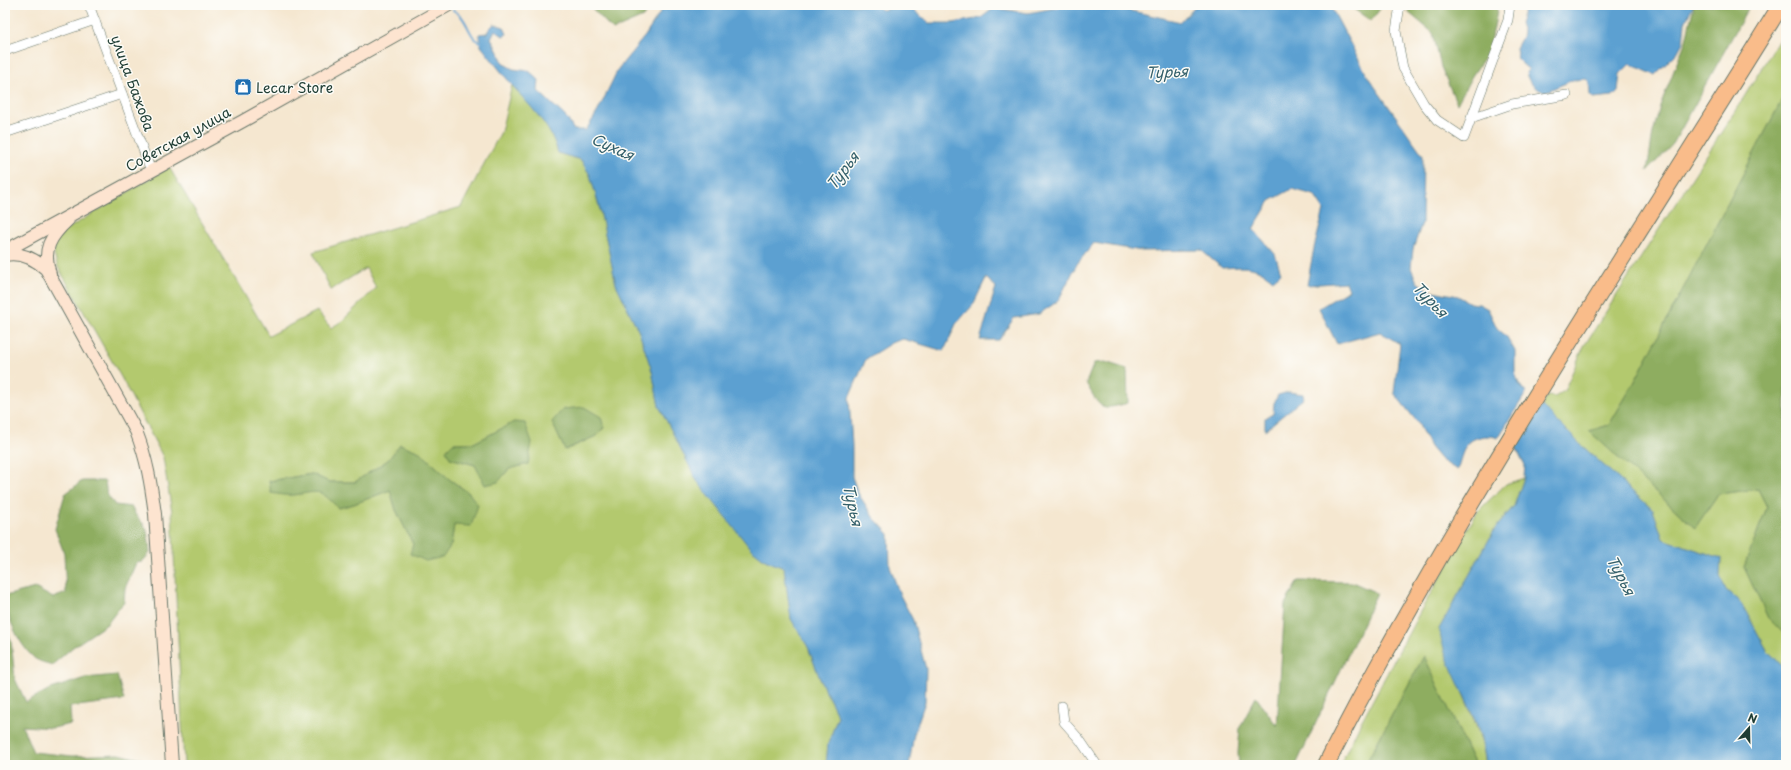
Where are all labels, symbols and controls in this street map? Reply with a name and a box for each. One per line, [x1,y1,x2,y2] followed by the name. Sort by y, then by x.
[106,32,160,134] street label: улица Бажова
[1146,59,1189,83] water label: Турья
[233,77,253,97] shop icon: Lecar Store
[256,77,333,98] place label: Lecar Store
[122,101,235,177] street label: Советская улица
[588,126,639,166] water label: Сухая
[820,146,864,194] water label: Турья
[1408,276,1454,323] water label: Турья
[838,482,870,529] water label: Турья
[1602,551,1642,600] water label: Турья
[1729,708,1769,748] north arrow
[1746,709,1760,728] text: N

